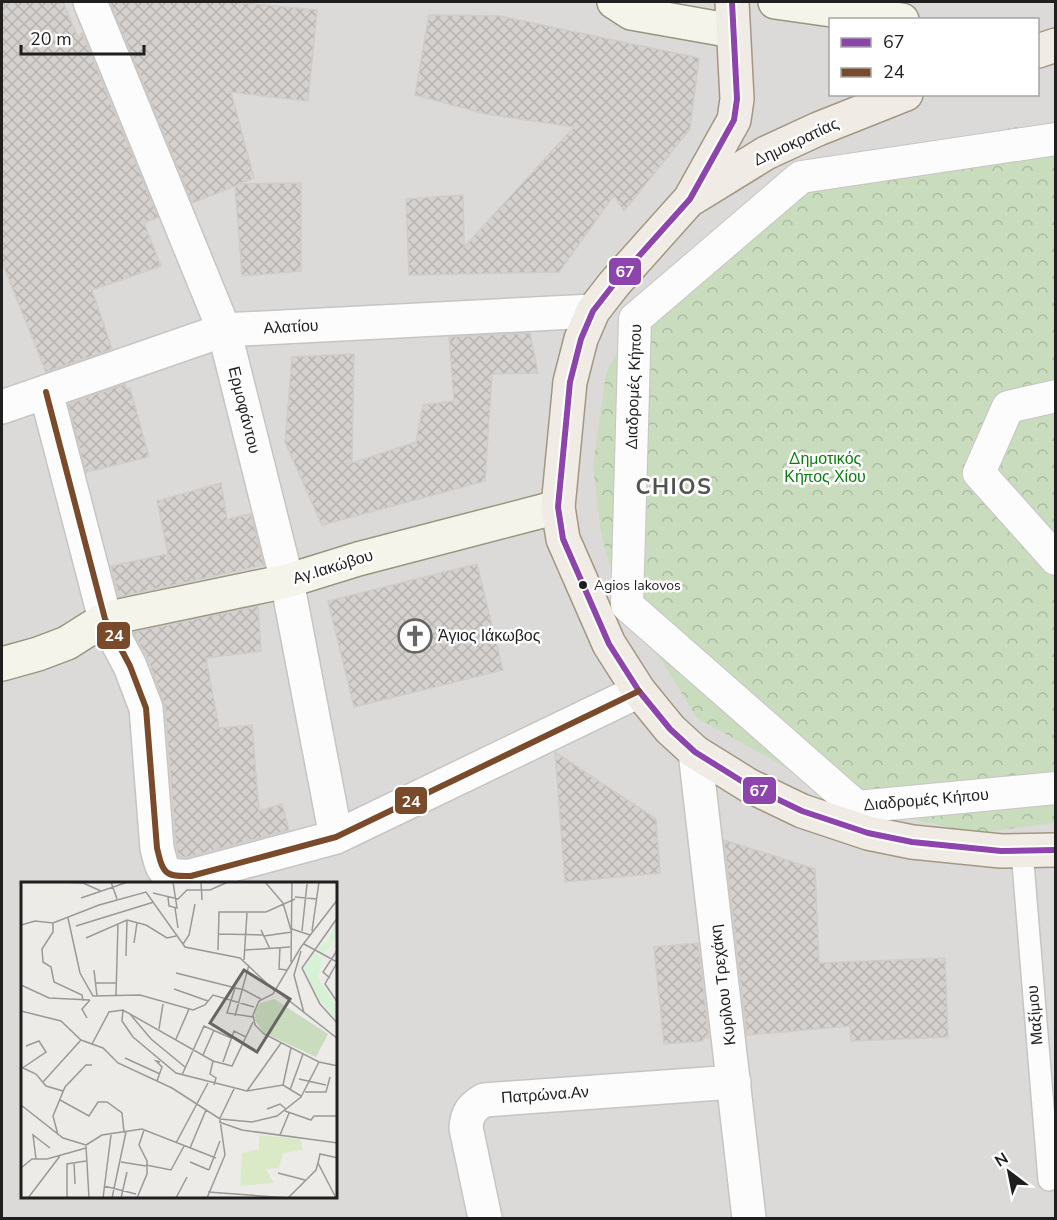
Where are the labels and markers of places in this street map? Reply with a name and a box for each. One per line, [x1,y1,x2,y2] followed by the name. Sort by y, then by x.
[594,576,681,595] place label: Agios Iakovos
[577,579,589,591] marker: Agios Iakovos
[397,618,433,654] church icon: Άγιος Ιάκωβος
[438,625,541,647] place label: Άγιος Ιάκωβος

